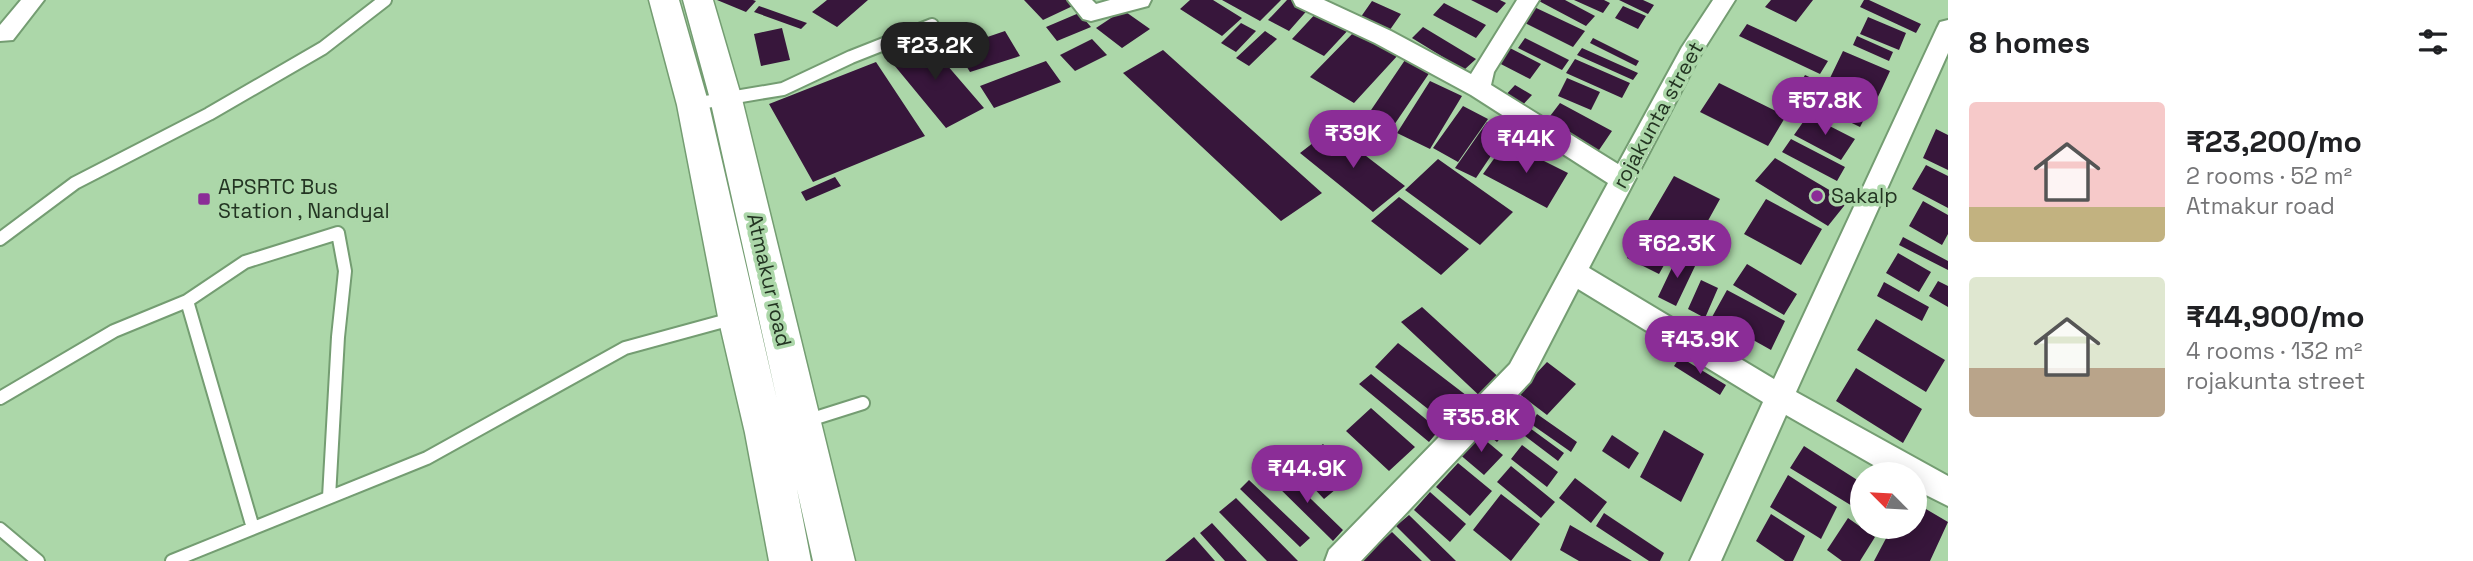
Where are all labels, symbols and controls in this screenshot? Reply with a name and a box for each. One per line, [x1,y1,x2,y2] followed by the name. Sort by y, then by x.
[878,22,992,82] pin: ₹23.2K
[1969,23,2090,62] text: 8 homes
[2414,23,2452,61] icon: filters
[897,30,973,60] text: ₹23.2K
[1606,37,1709,193] street label: rojakunta street
[1768,78,1882,137] pin: ₹57.8K
[1788,85,1862,115] text: ₹57.8K
[1312,110,1394,170] pin: ₹39K
[1485,116,1567,175] pin: ₹44K
[1325,118,1381,148] text: ₹39K
[2186,122,2362,161] text: ₹23,200/mo
[1497,123,1555,153] text: ₹44K
[2025,130,2109,214] icon: home
[2186,161,2352,191] text: 2 rooms · 52 m²
[218,173,390,224] place label: APSRTC Bus Station , Nandyal
[1831,182,1898,209] place label: Sakalp
[1809,188,1825,204] marker: Sakalp
[196,191,212,207] marker: APSRTC Bus Station , Nandyal
[2186,191,2335,221] text: Atmakur road
[741,211,798,349] street label: Atmakur road
[1620,220,1734,280] pin: ₹62.3K
[1638,228,1716,258] text: ₹62.3K
[2186,297,2365,336] text: ₹44,900/mo
[2025,305,2109,389] icon: home
[1643,316,1757,376] pin: ₹43.9K
[1661,324,1739,354] text: ₹43.9K
[2186,336,2362,366] text: 4 rooms · 132 m²
[2186,366,2365,396] text: rojakunta street
[1424,394,1538,454] pin: ₹35.8K
[1442,402,1520,432] text: ₹35.8K
[1250,446,1364,505] pin: ₹44.9K
[1268,453,1346,483] text: ₹44.9K
[1850,462,1927,539] north arrow
[1850,462,1927,539] map controls

